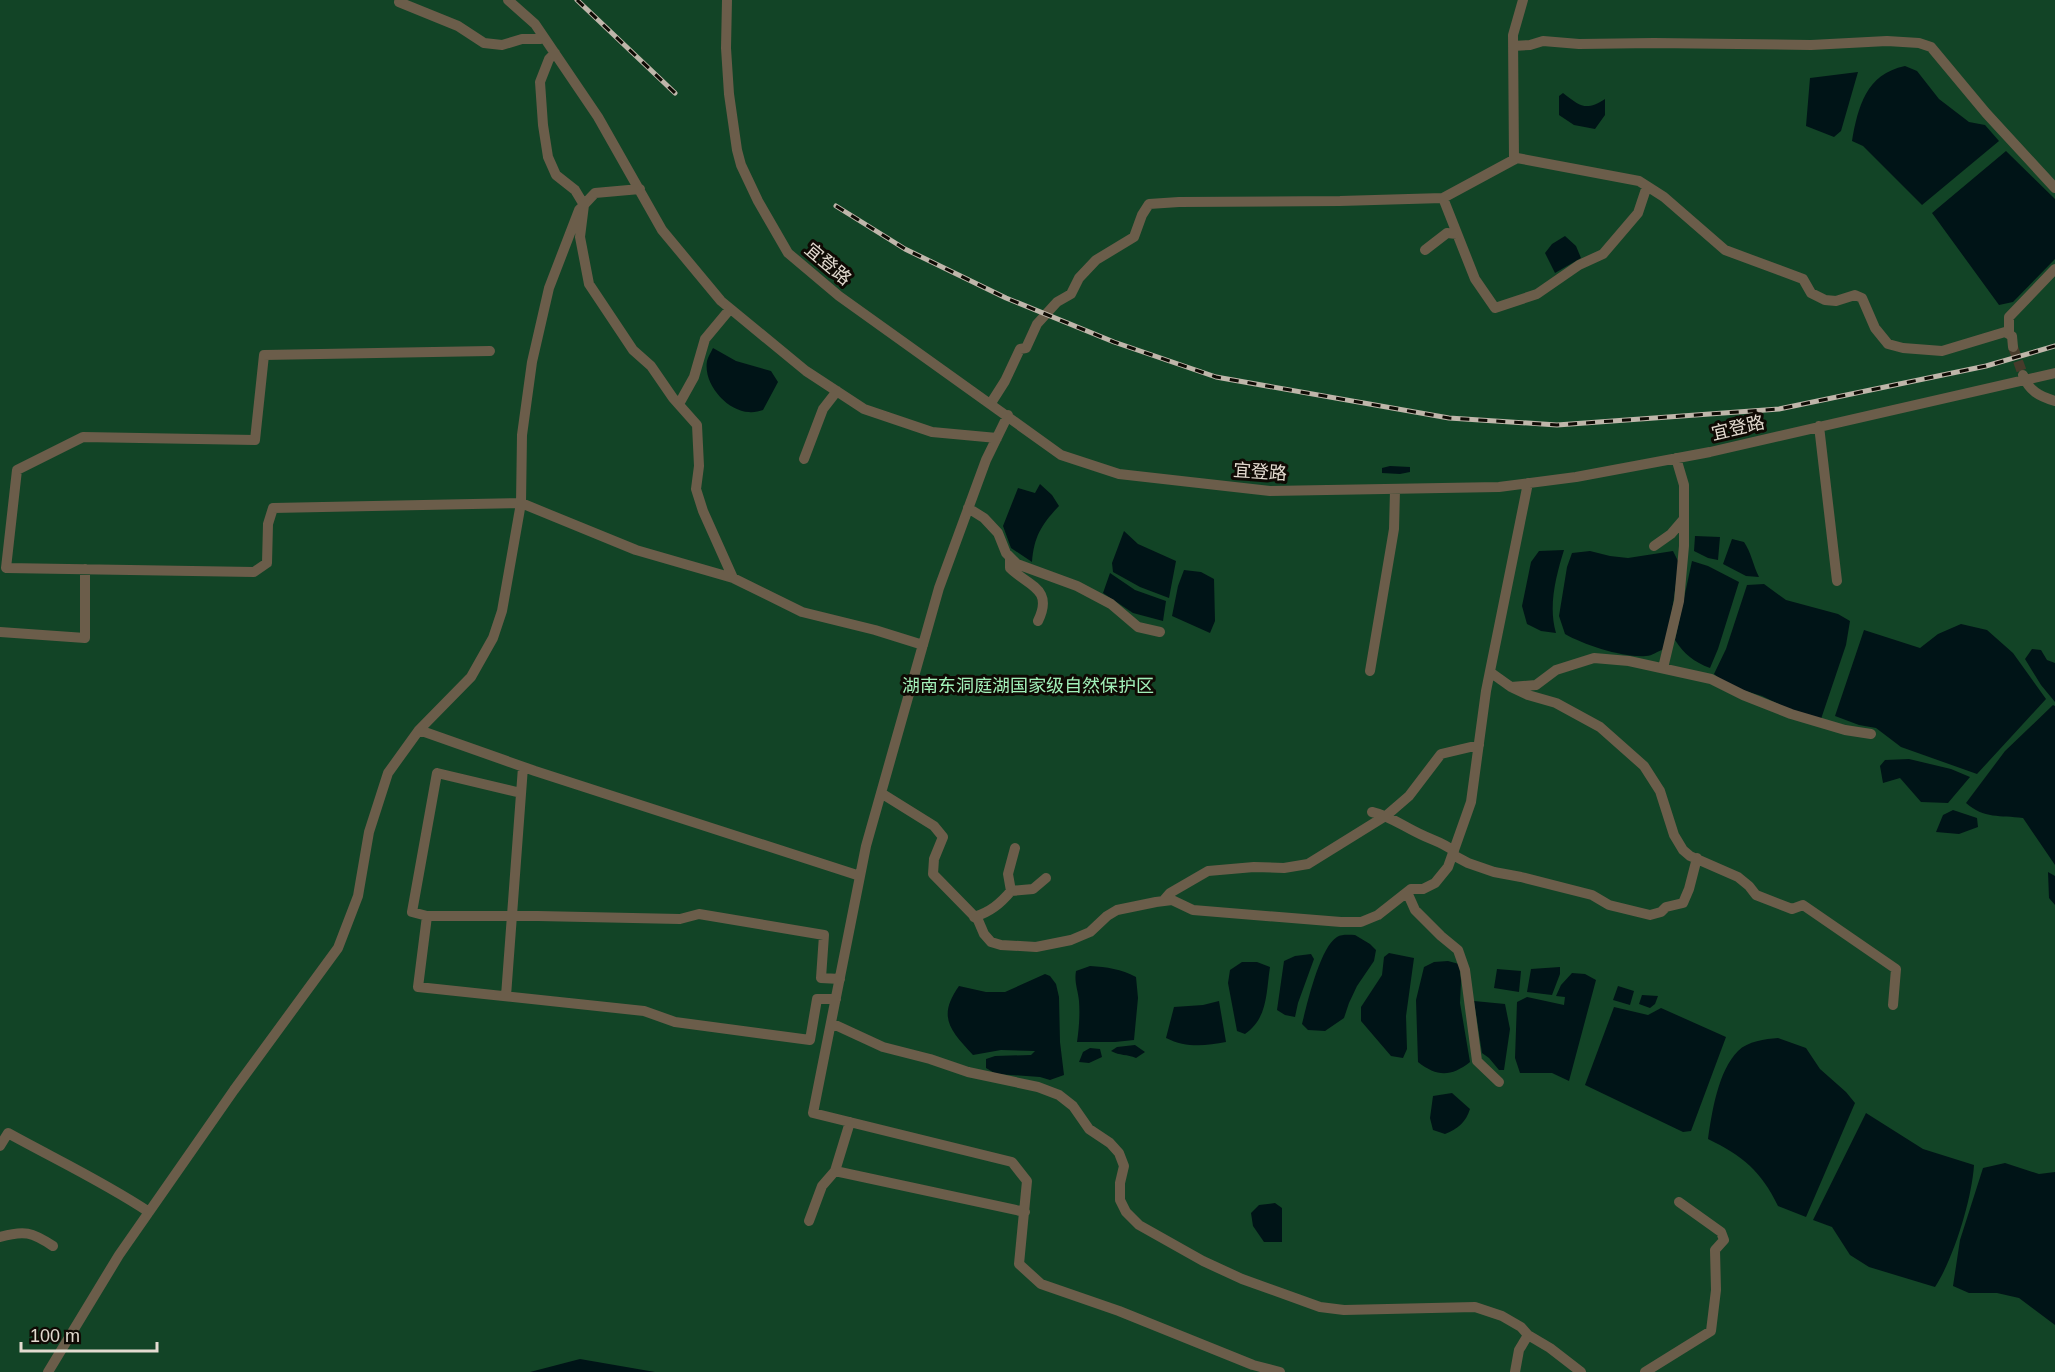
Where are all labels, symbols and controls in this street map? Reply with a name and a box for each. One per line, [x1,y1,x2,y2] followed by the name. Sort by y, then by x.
[801,239,855,289] street label: 宜登路
[1709,412,1767,444] street label: 宜登路
[1232,460,1288,484] street label: 宜登路
[902,676,1154,696] park label: 湖南东洞庭湖国家级自然保护区
[21,1315,158,1353] scale bar
[30,1326,80,1346] text: 100 m

